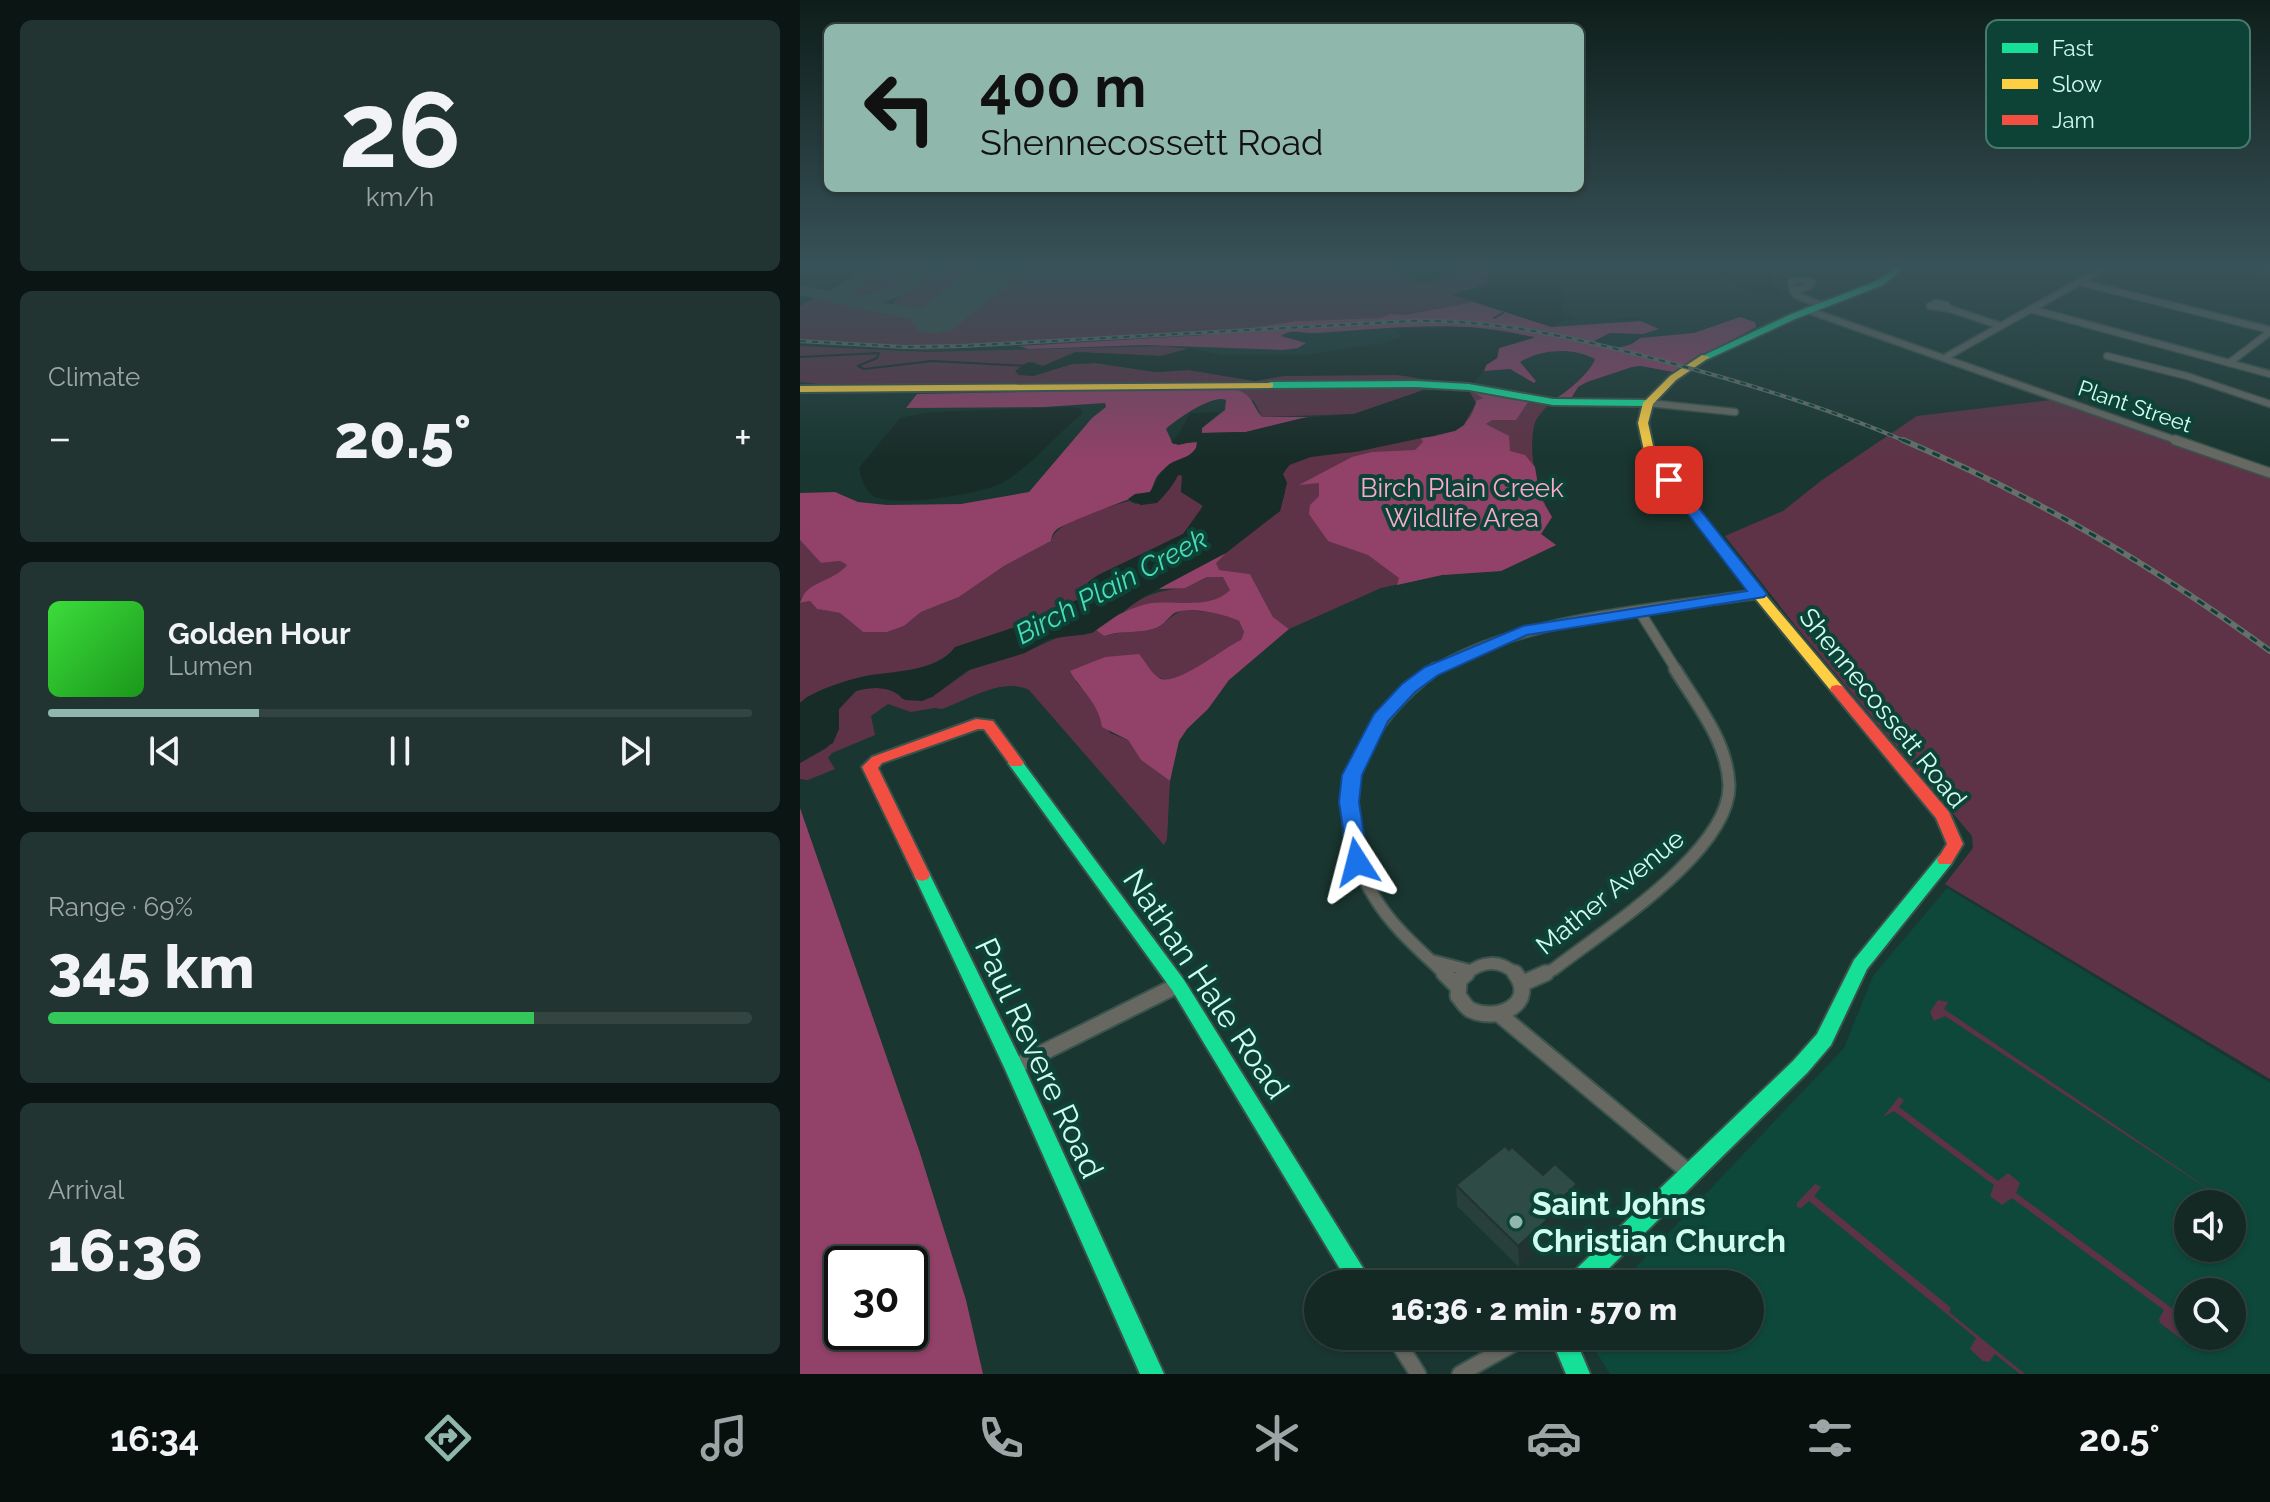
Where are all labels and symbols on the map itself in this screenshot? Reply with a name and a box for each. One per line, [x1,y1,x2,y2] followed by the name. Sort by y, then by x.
[1986,20,2250,148] legend
[2052,35,2094,61] text: Fast
[2052,71,2102,97] text: Slow
[2052,107,2095,133] text: Jam
[2075,374,2196,438] street label: Plant Street
[1635,446,1703,514] pin
[1360,473,1564,533] park label: Birch Plain Creek Wildlife Area
[1010,522,1213,651] water label: Birch Plain Creek
[1793,602,1973,814] street label: Shennecossett Road
[1315,820,1399,904] position arrow
[1530,823,1690,961] street label: Mather Avenue
[1116,862,1297,1105] street label: Nathan Hale Road
[968,932,1111,1184] street label: Paul Revere Road
[1532,1185,1786,1259] place label: Saint Johns Christian Church
[1507,1213,1525,1231] marker: Saint Johns Christian Church
[824,1246,928,1350] speed limit sign: 30

